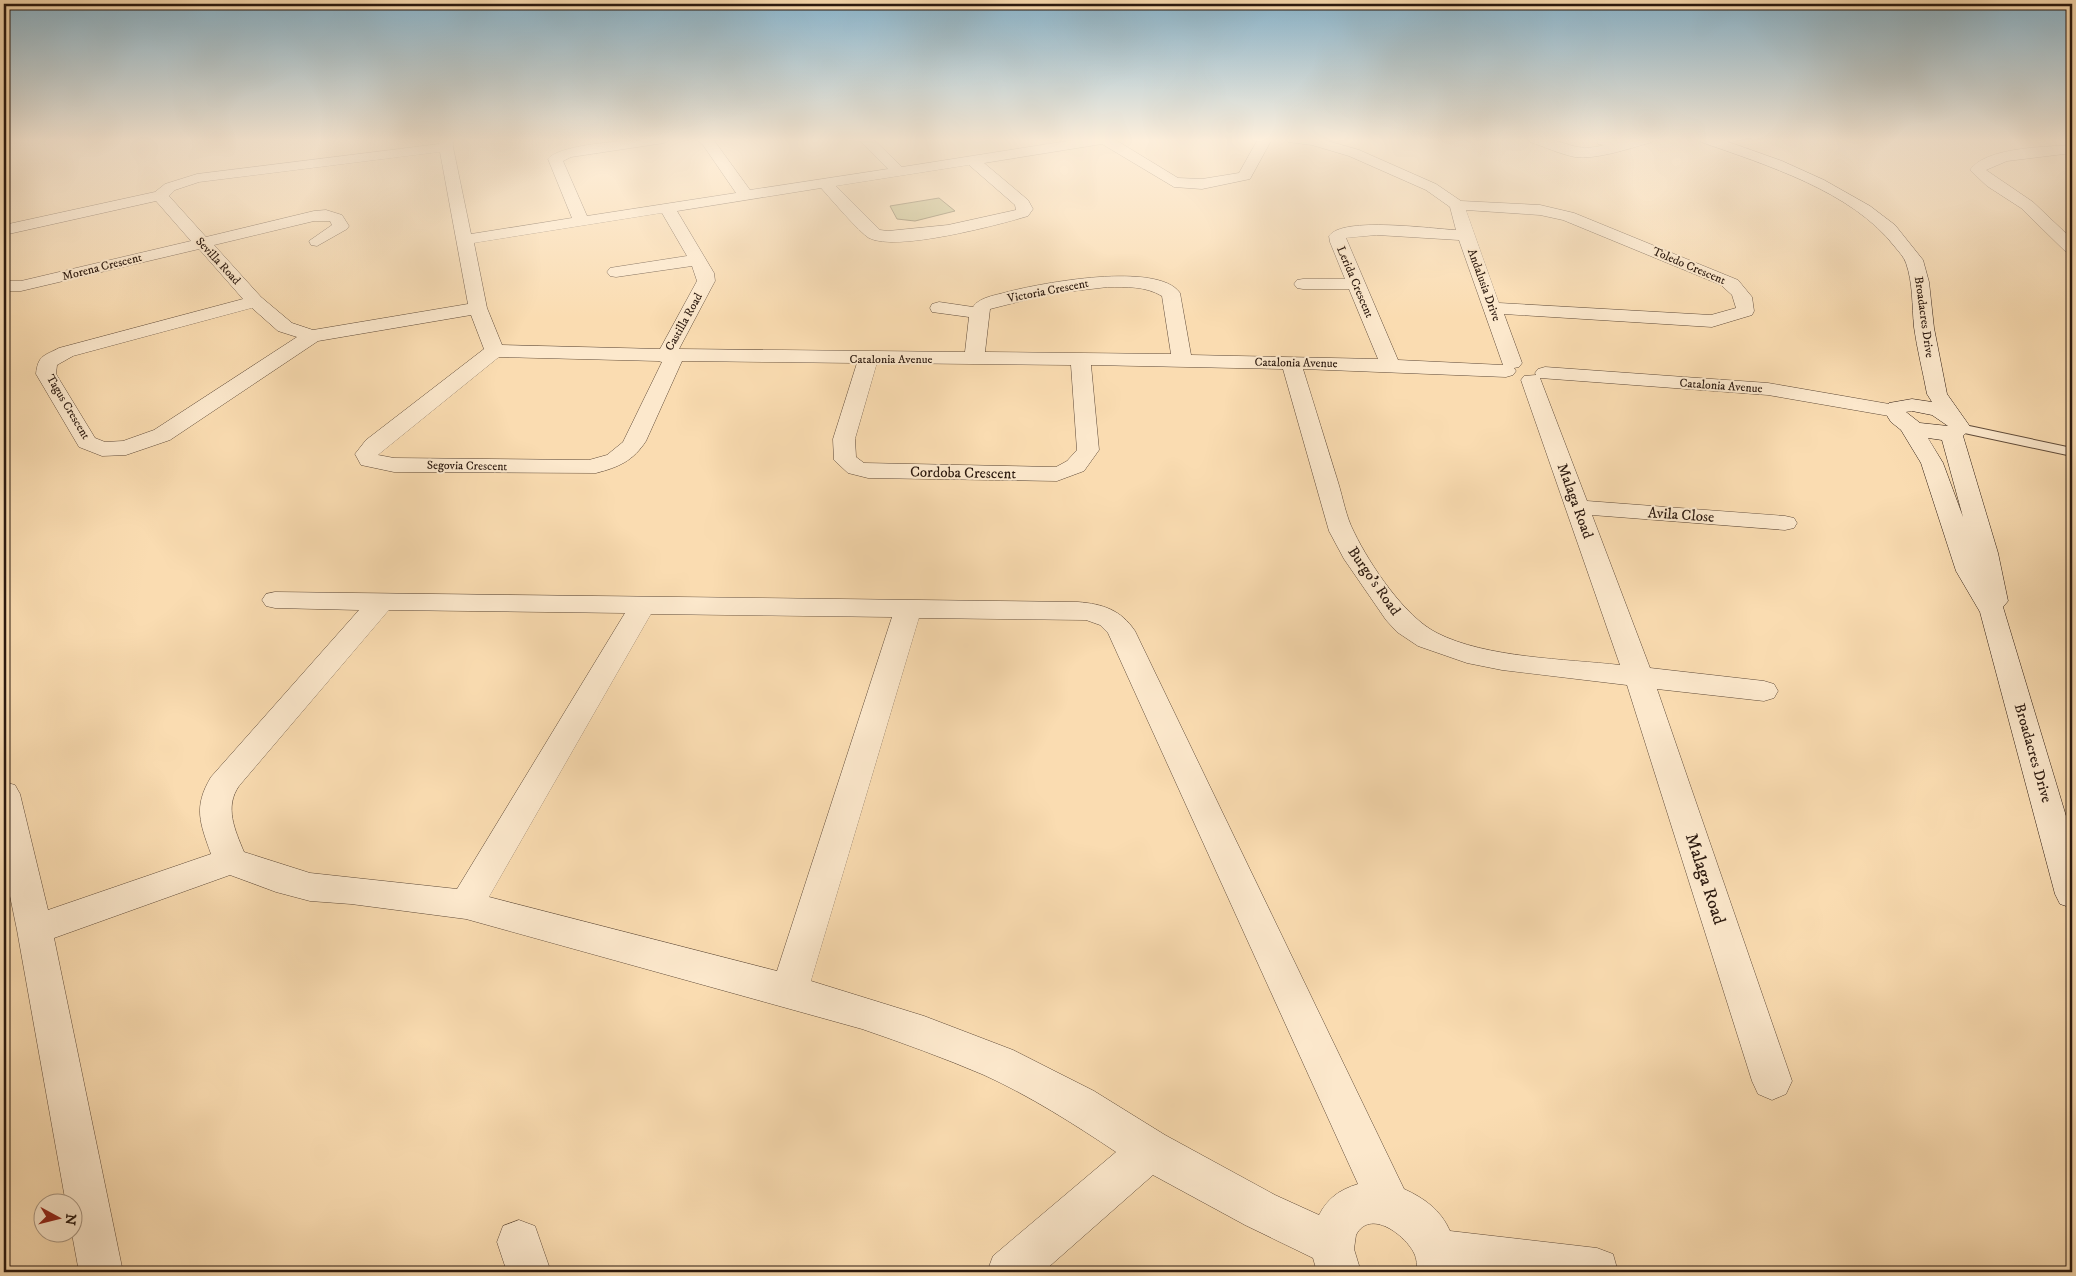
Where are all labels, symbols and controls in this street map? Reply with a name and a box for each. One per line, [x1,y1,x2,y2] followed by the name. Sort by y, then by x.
[192,234,244,288] street label: Sevilla Road
[1333,244,1377,320] street label: Lerida Crescent
[1650,244,1728,288] street label: Toledo Crescent
[1464,247,1504,323] street label: Andalusia Drive
[61,250,144,284] street label: Morena Crescent
[1911,275,1937,359] street label: Broadacres Drive
[1005,276,1090,306] street label: Victoria Crescent
[662,290,706,354] street label: Castilla Road
[849,352,933,367] street label: Catalonia Avenue
[1254,355,1338,371] street label: Catalonia Avenue
[43,372,93,442] street label: Tagus Crescent
[1679,376,1763,396] street label: Catalonia Avenue
[427,458,508,474] street label: Segovia Crescent
[1553,461,1598,542] street label: Malaga Road
[910,463,1016,483] street label: Cordoba Crescent
[1647,503,1715,527] street label: Avila Close
[1343,543,1405,620] street label: Burgo's Road
[2010,701,2056,805] street label: Broadacres Drive
[1680,831,1730,927] street label: Malaga Road
[32,1194,82,1244] north arrow
[60,1213,80,1227] text: N

